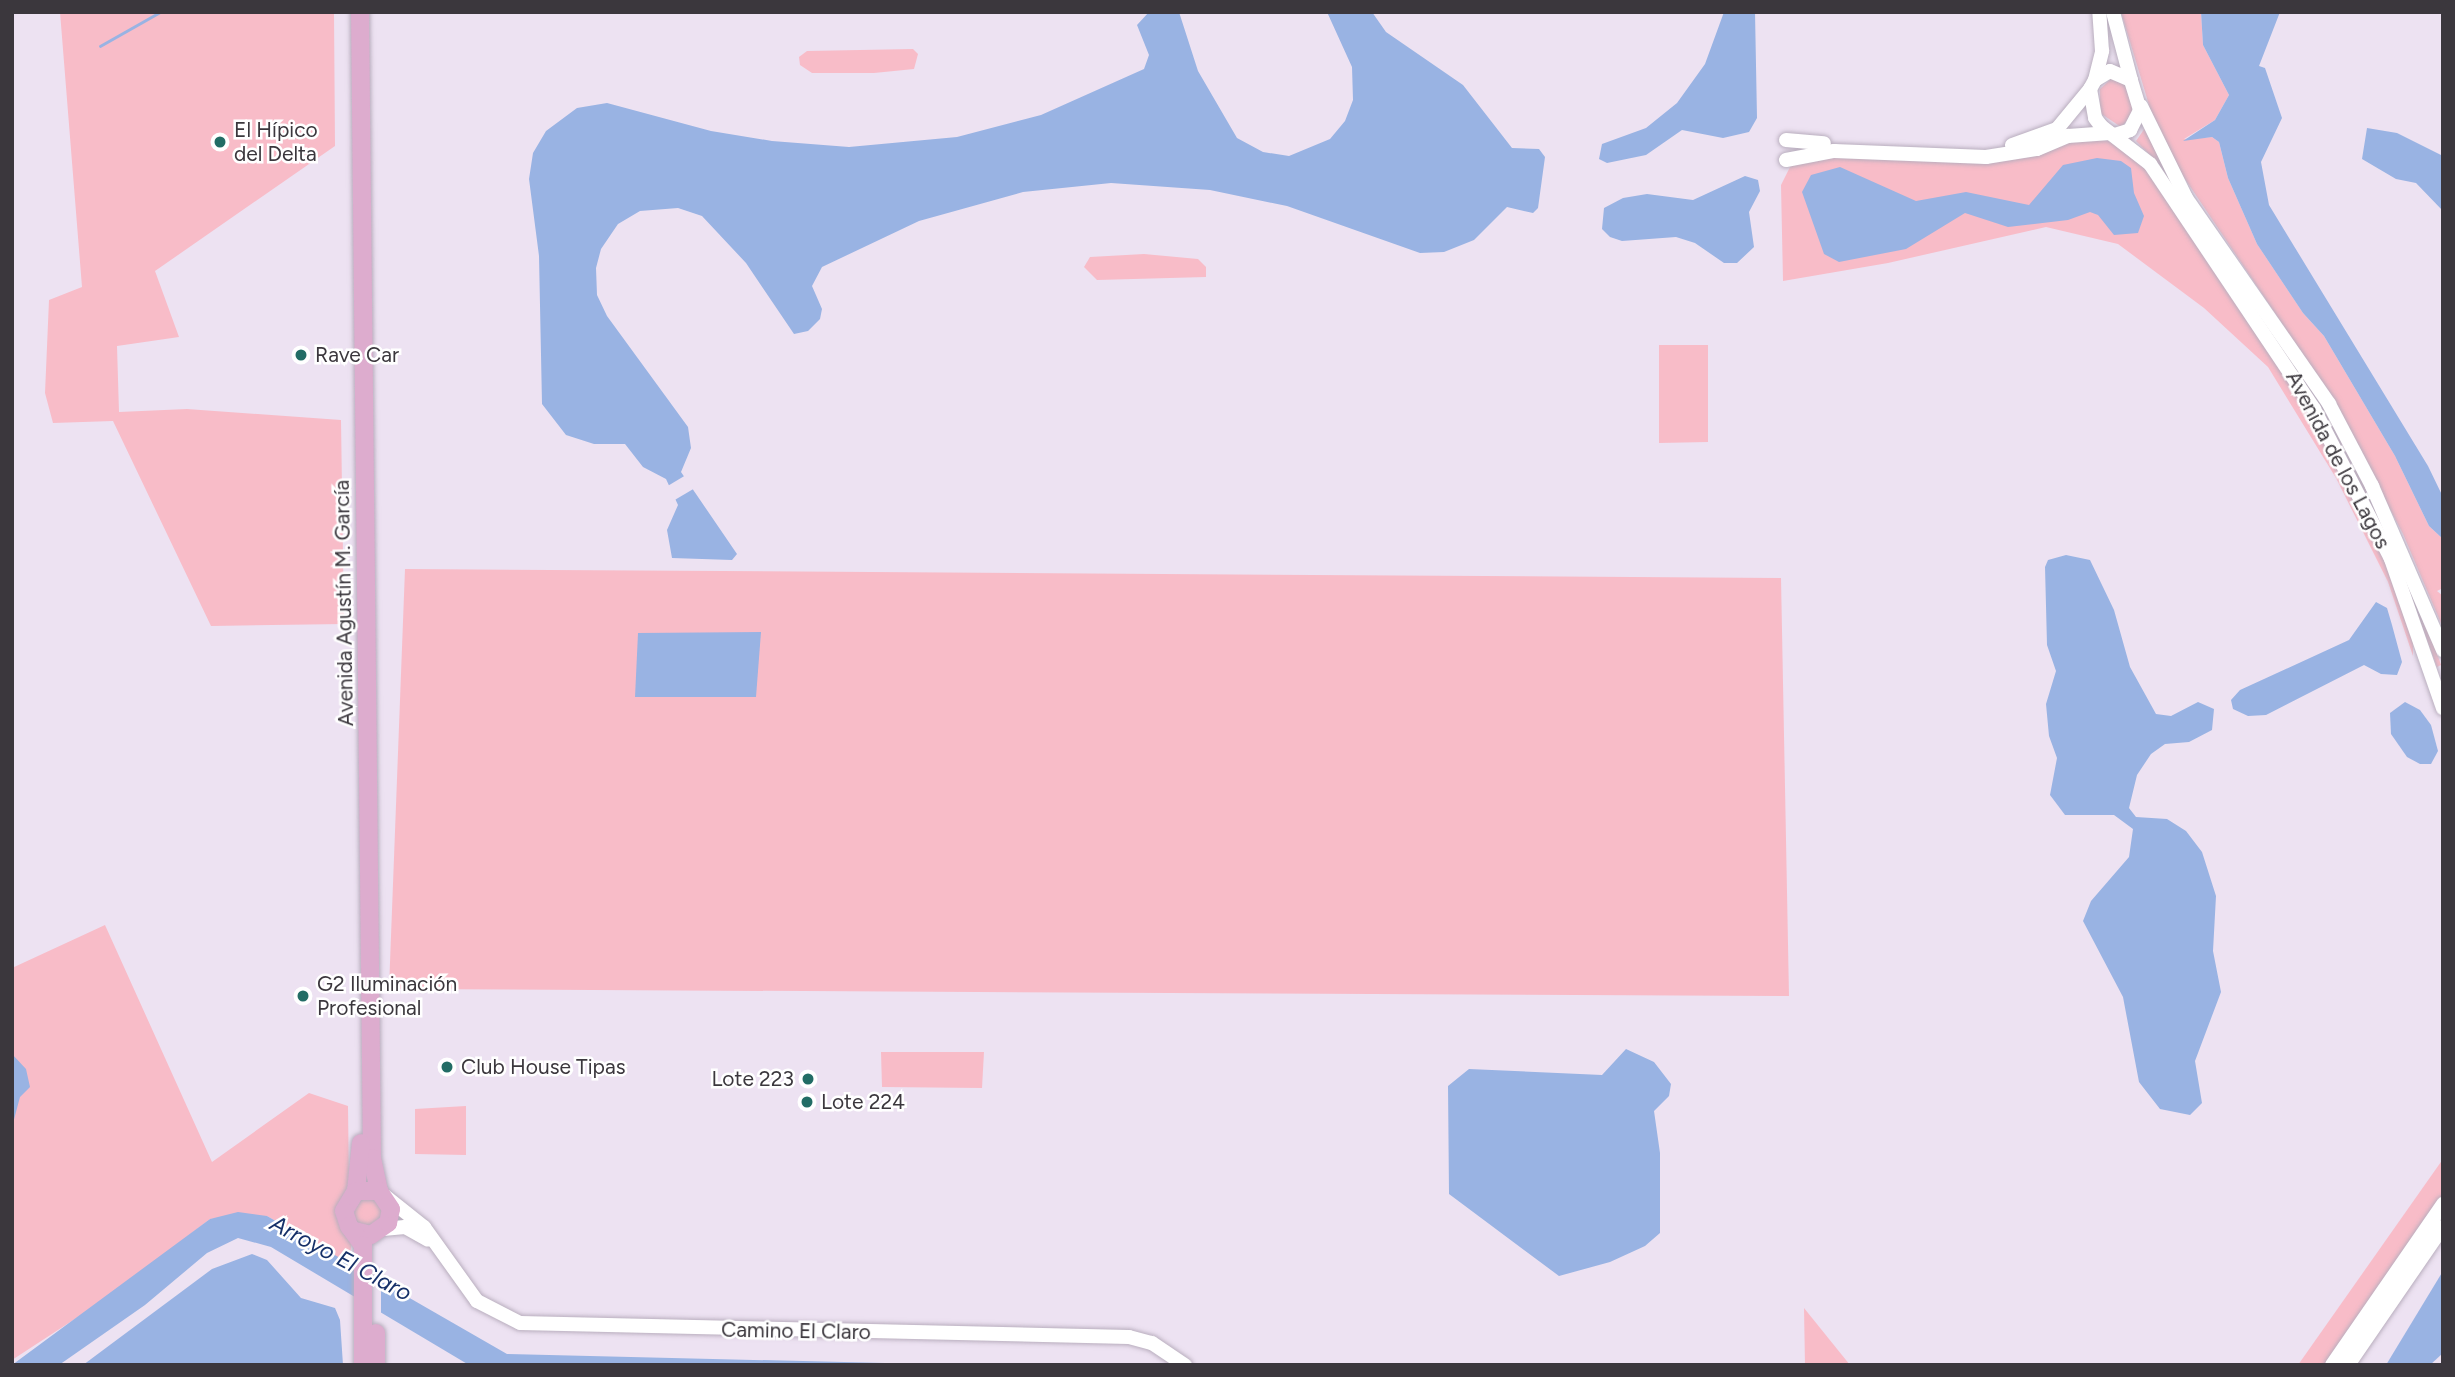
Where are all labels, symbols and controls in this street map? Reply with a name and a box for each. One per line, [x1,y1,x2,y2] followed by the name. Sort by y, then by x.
[234,117,318,167] place label: El Hípico del Delta
[212,134,228,150] marker: El Hípico del Delta
[315,342,399,368] place label: Rave Car
[293,347,309,363] marker: Rave Car
[2281,367,2395,553] street label: Avenida de los Lagos
[329,480,359,726] street label: Avenida Agustín M. García
[317,971,457,1021] place label: G2 Iluminación Profesional
[295,988,311,1004] marker: G2 Iluminación Profesional
[461,1054,625,1080] place label: Club House Tipas
[439,1059,455,1075] marker: Club House Tipas
[711,1066,794,1092] place label: Lote 223
[800,1071,816,1087] marker: Lote 223
[821,1089,905,1115] place label: Lote 224
[799,1094,815,1110] marker: Lote 224
[266,1209,416,1307] water label: Arroyo El Claro
[721,1317,871,1345] street label: Camino El Claro

